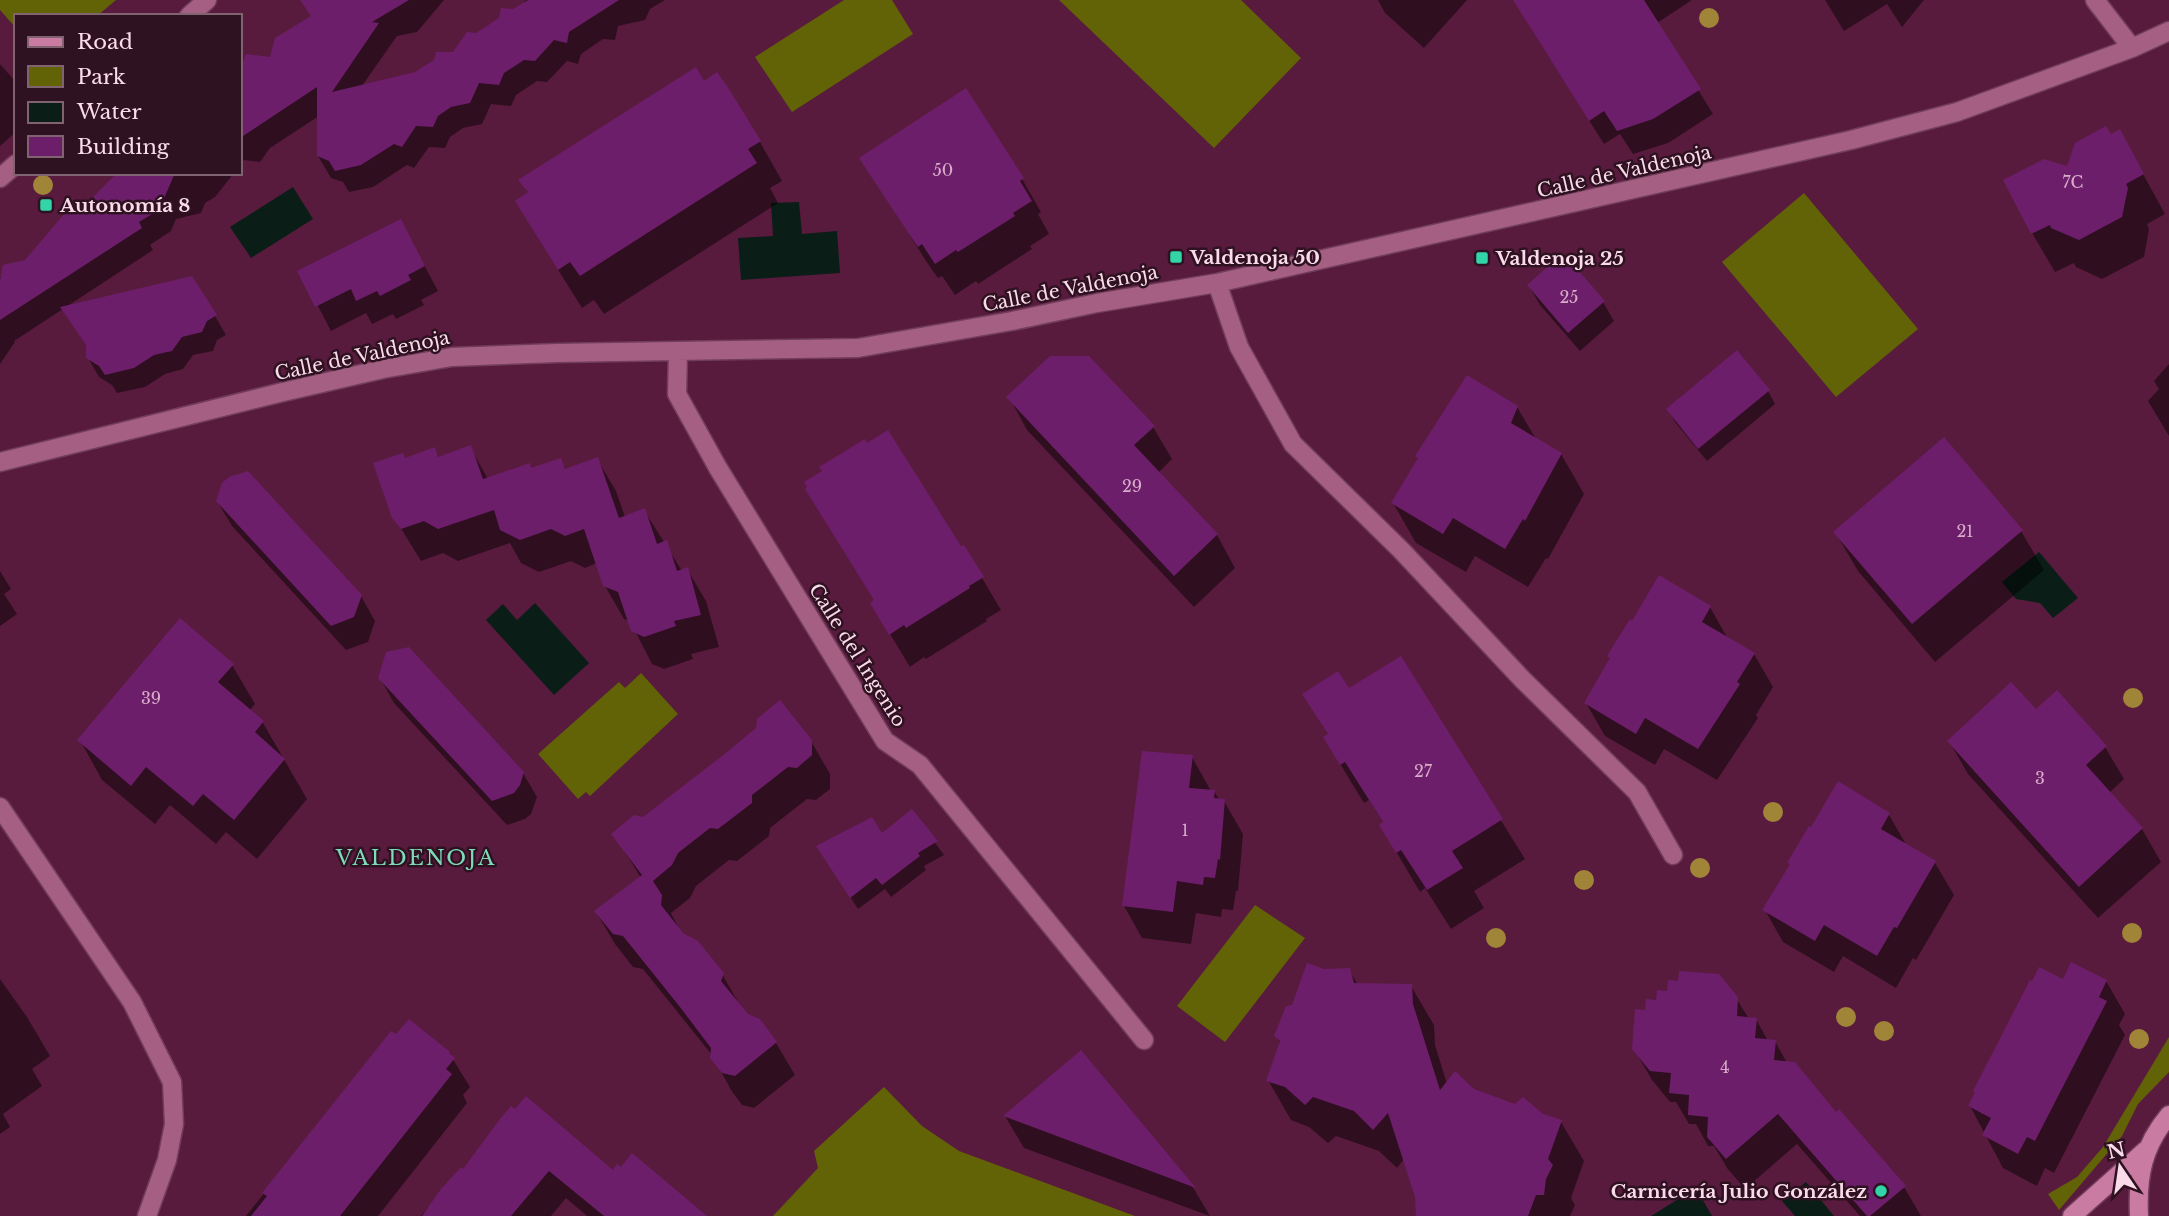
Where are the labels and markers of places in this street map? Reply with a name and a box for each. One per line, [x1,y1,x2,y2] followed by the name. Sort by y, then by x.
[59,194,190,217] place label: Autonomía 8
[38,197,54,213] marker: Autonomía 8
[1189,246,1320,269] place label: Valdenoja 50
[1495,247,1624,270] place label: Valdenoja 25
[1168,249,1184,265] marker: Valdenoja 50
[1474,250,1490,266] marker: Valdenoja 25
[1611,1180,1867,1203] place label: Carnicería Julio González
[1873,1183,1889,1199] marker: Carnicería Julio González

